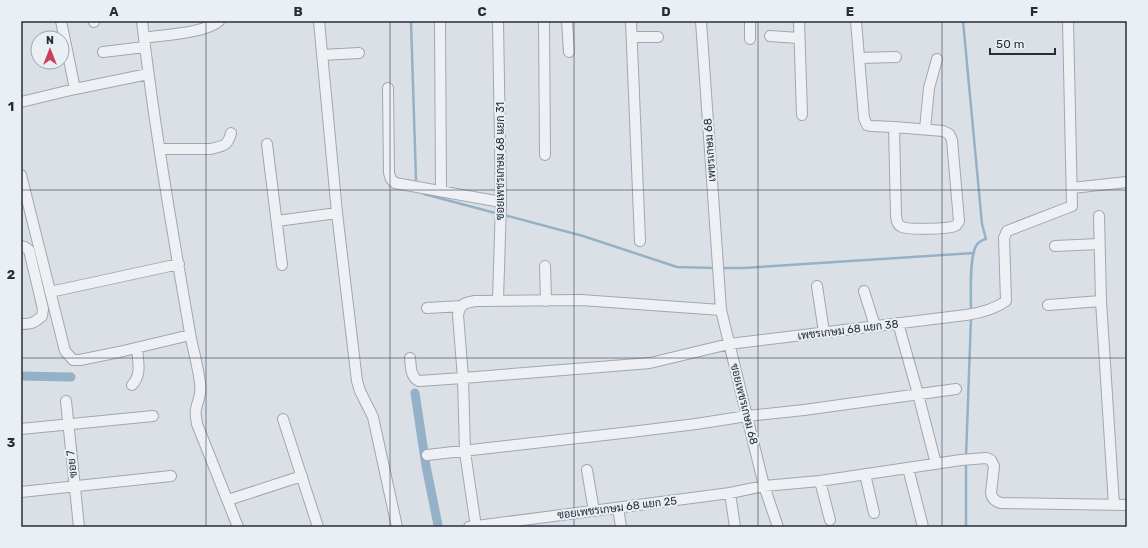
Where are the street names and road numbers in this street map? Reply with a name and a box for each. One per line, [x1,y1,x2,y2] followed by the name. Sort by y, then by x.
[494,102,507,220] street label: ซอยเพชรเกษม 68 แยก 31
[701,118,719,182] street label: เพชรเกษม 68
[797,317,899,343] street label: เพชรเกษม 68 แยก 38
[728,362,760,446] street label: ซอยเพชรเกษม 68
[64,449,80,479] street label: ซอย 7
[556,494,678,522] street label: ซอยเพชรเกษม 68 แยก 25

